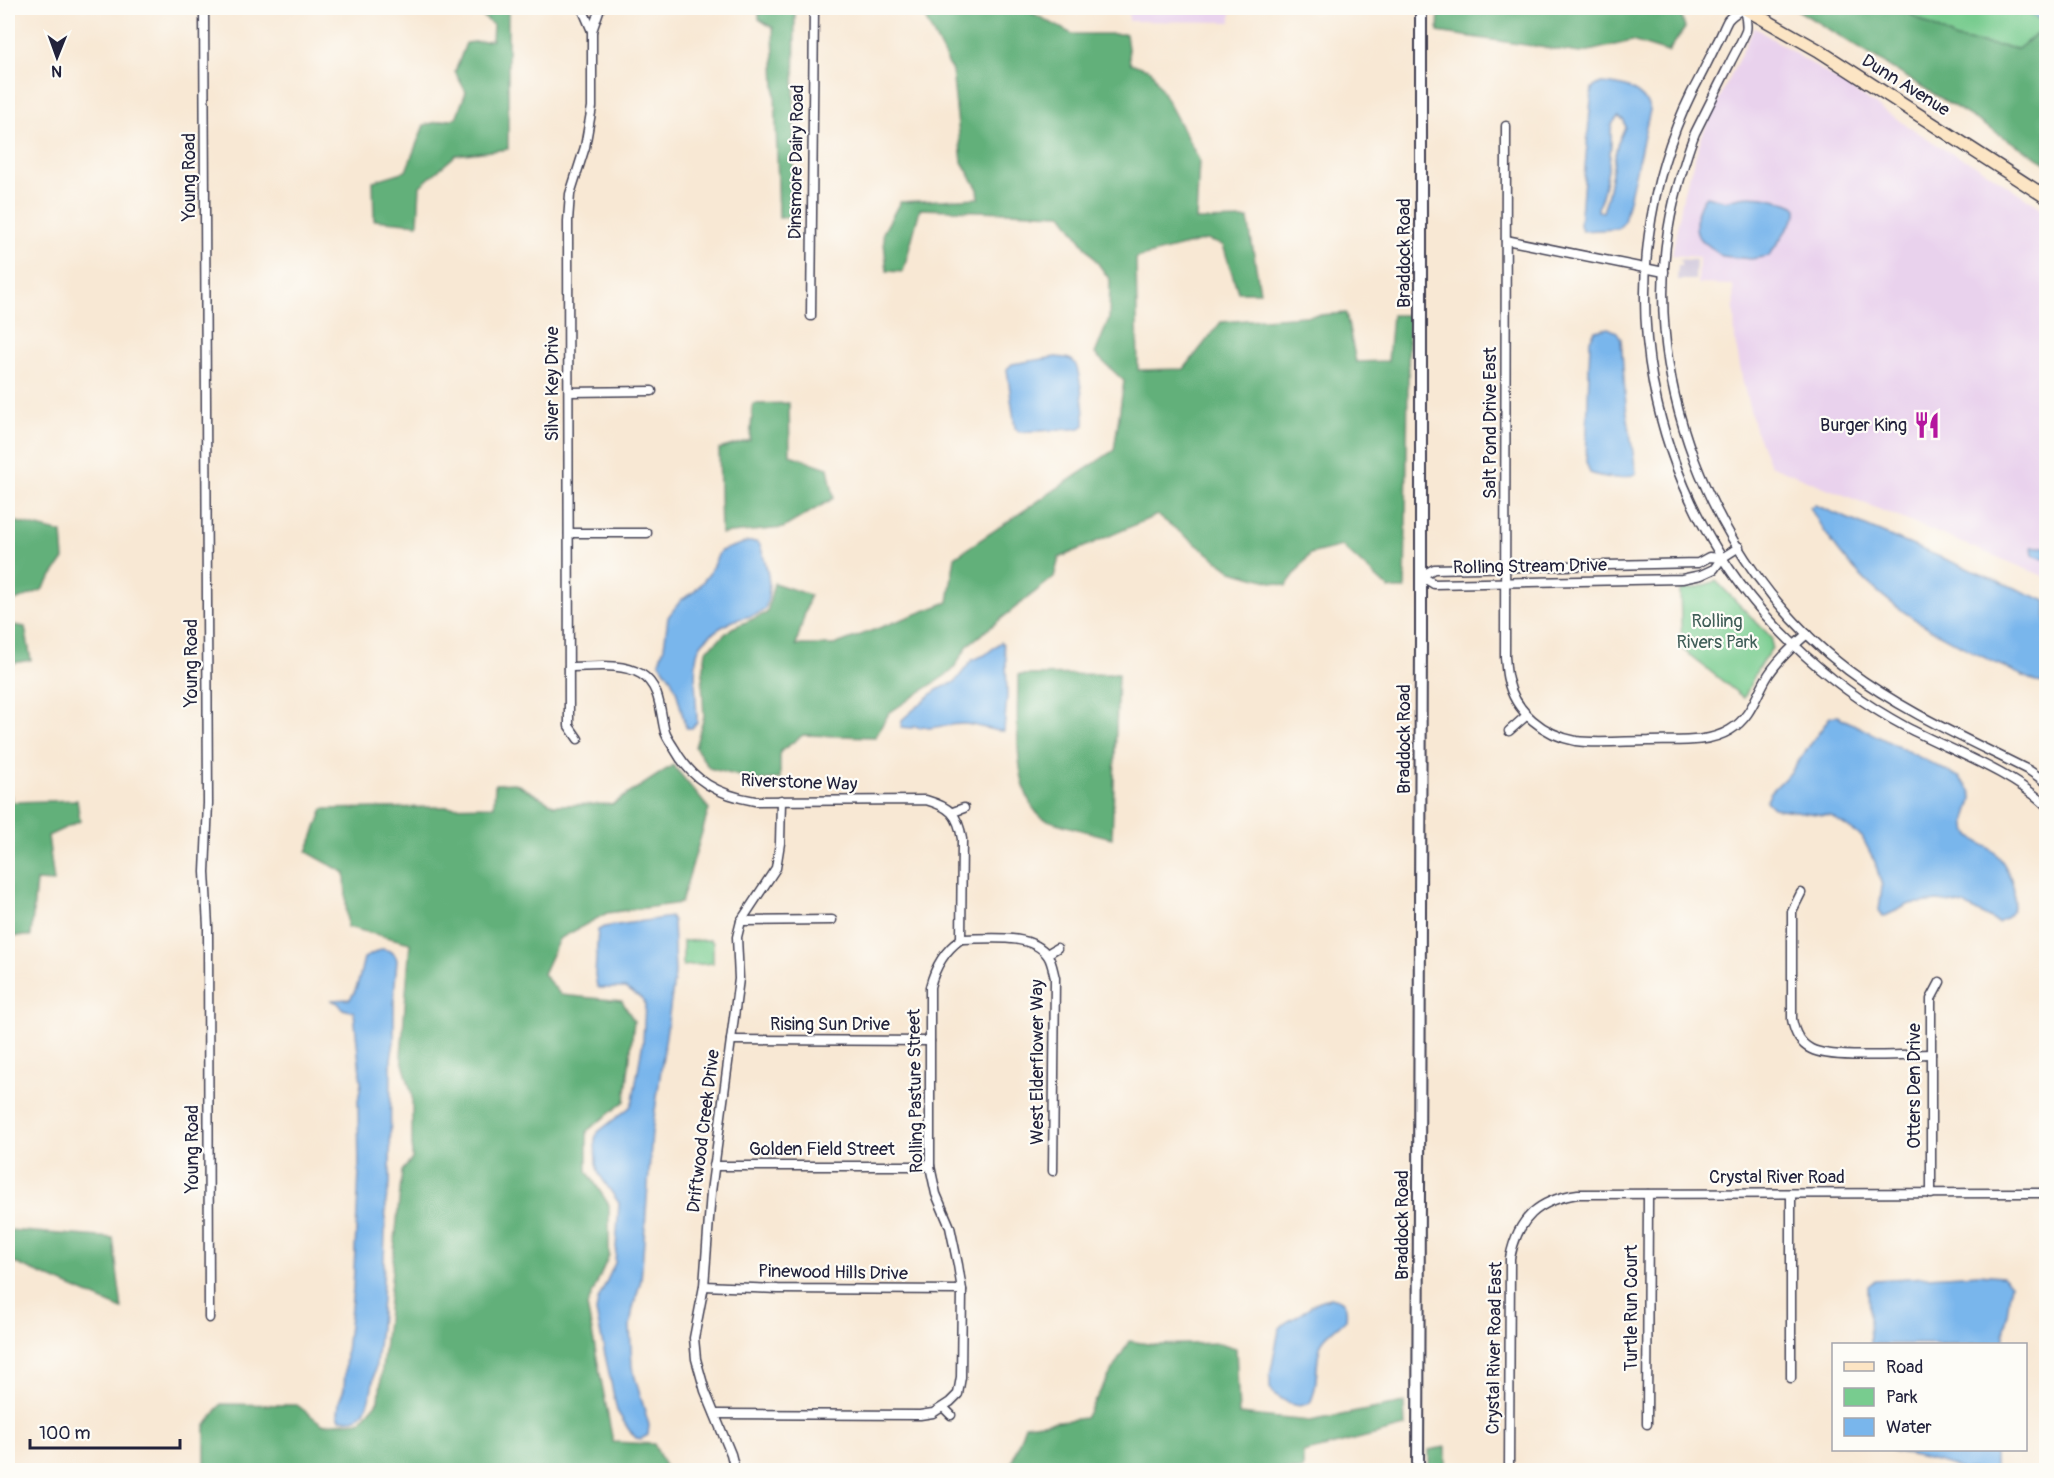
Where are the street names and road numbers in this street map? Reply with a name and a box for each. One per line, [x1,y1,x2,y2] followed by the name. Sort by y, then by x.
[1857,49,1954,122] street label: Dunn Avenue
[784,84,809,240] street label: Dinsmore Dairy Road
[178,133,201,222] street label: Young Road
[1393,198,1416,308] street label: Braddock Road
[541,326,564,442] street label: Silver Key Drive
[1479,346,1502,499] street label: Salt Pond Drive East
[1453,554,1607,579] street label: Rolling Stream Drive
[180,619,203,708] street label: Young Road
[1393,684,1416,794] street label: Braddock Road
[740,769,858,796] street label: Riverstone Way
[1026,979,1049,1145] street label: West Elderflower Way
[903,1008,928,1173] street label: Rolling Pasture Street
[770,1013,890,1036] street label: Rising Sun Drive
[1903,1023,1926,1149] street label: Otters Den Drive
[682,1048,725,1214] street label: Driftwood Creek Drive
[181,1105,204,1194] street label: Young Road
[749,1138,896,1161] street label: Golden Field Street
[1709,1166,1845,1189] street label: Crystal River Road
[1391,1170,1414,1280] street label: Braddock Road
[1620,1244,1643,1371] street label: Turtle Run Court
[758,1260,908,1285] street label: Pinewood Hills Drive
[1481,1261,1508,1435] street label: Crystal River Road East

